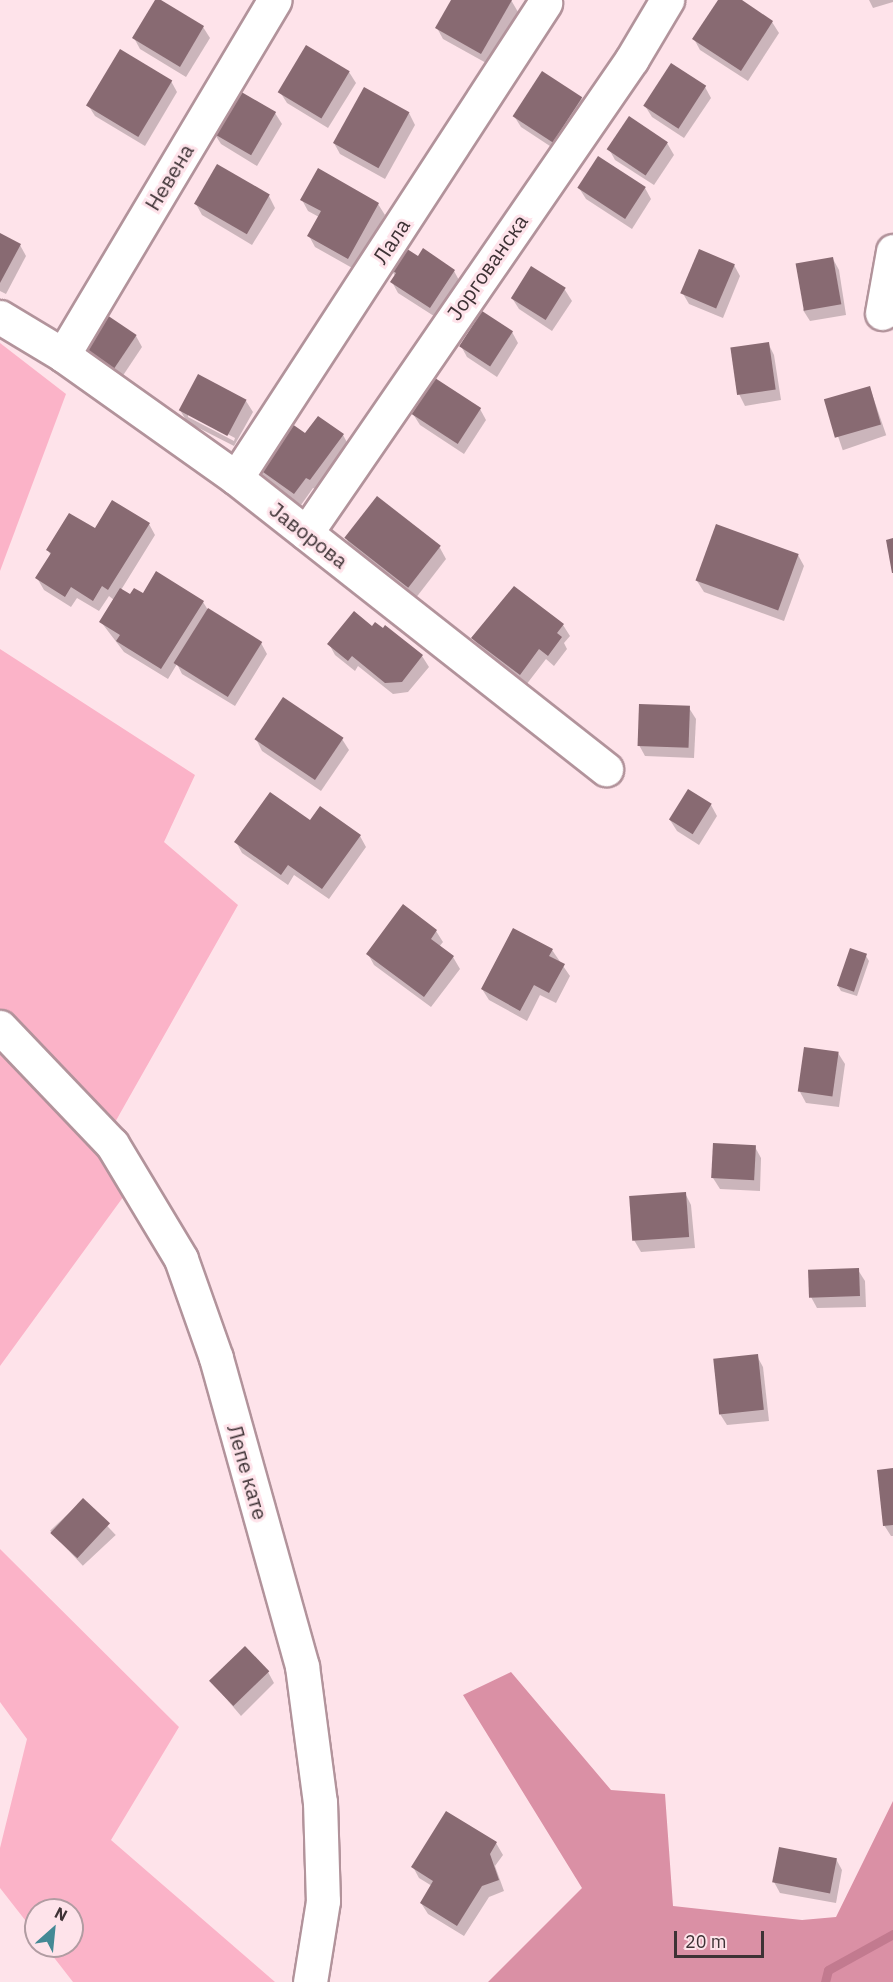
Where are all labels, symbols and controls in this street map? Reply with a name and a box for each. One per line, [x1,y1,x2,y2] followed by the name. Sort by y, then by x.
[139,139,199,215] street label: Невена
[441,209,533,325] street label: Јоргованска
[367,214,415,268] street label: Лала
[265,497,353,573] street label: Јаворова
[222,1422,274,1522] street label: Лепе кате
[24,1898,84,1958] north arrow
[52,1902,71,1925] text: N
[677,1919,767,1957] scale bar
[685,1930,727,1953] text: 20 m

